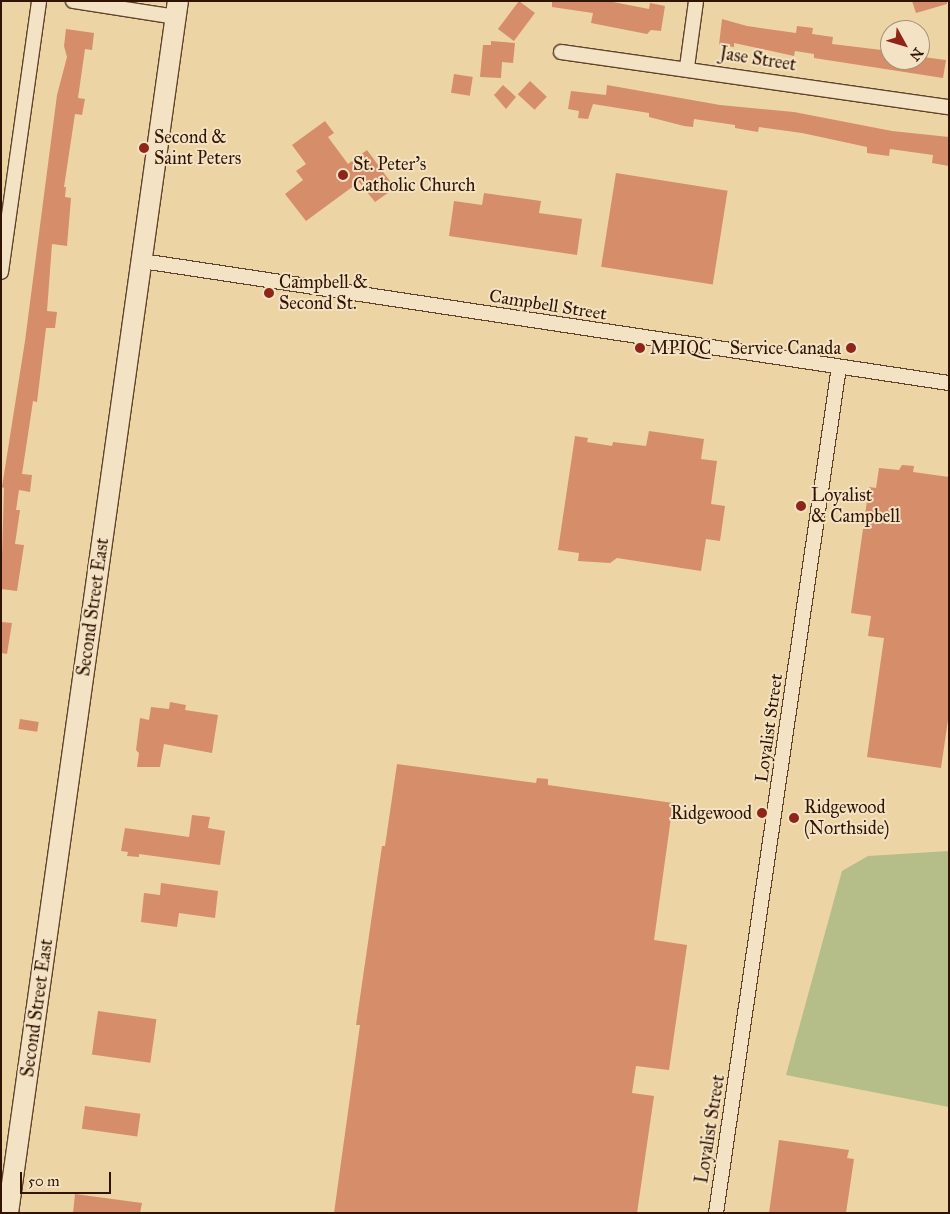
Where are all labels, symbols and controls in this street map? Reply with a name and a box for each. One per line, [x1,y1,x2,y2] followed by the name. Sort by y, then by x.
[880,20,930,70] north arrow
[718,42,798,76] street label: Jase Street
[906,44,927,64] text: N
[154,127,241,170] place label: Second & Saint Peters
[138,142,150,154] marker: Second & Saint Peters
[353,154,476,196] place label: St. Peter's Catholic Church
[337,169,349,181] marker: St. Peter's Catholic Church
[279,272,368,314] place label: Campbell & Second St.
[488,285,608,325] street label: Campbell Street
[263,287,275,299] marker: Campbell & Second St.
[650,337,711,359] place label: MPIQC
[730,337,841,359] place label: Service Canada
[634,342,646,354] marker: MPIQC
[845,342,857,354] marker: Service Canada
[811,485,900,528] place label: Loyalist & Campbell
[795,500,807,512] marker: Loyalist & Campbell
[73,537,113,677] street label: Second Street East
[751,672,787,784] street label: Loyalist Street
[804,797,889,840] place label: Ridgewood (Northside)
[670,802,752,824] place label: Ridgewood
[756,807,768,819] marker: Ridgewood
[788,812,800,824] marker: Ridgewood (Northside)
[17,938,57,1078] street label: Second Street East
[691,1073,729,1185] street label: Loyalist Street
[22,1162,114,1194] scale bar
[28,1172,60,1190] text: 50 m

